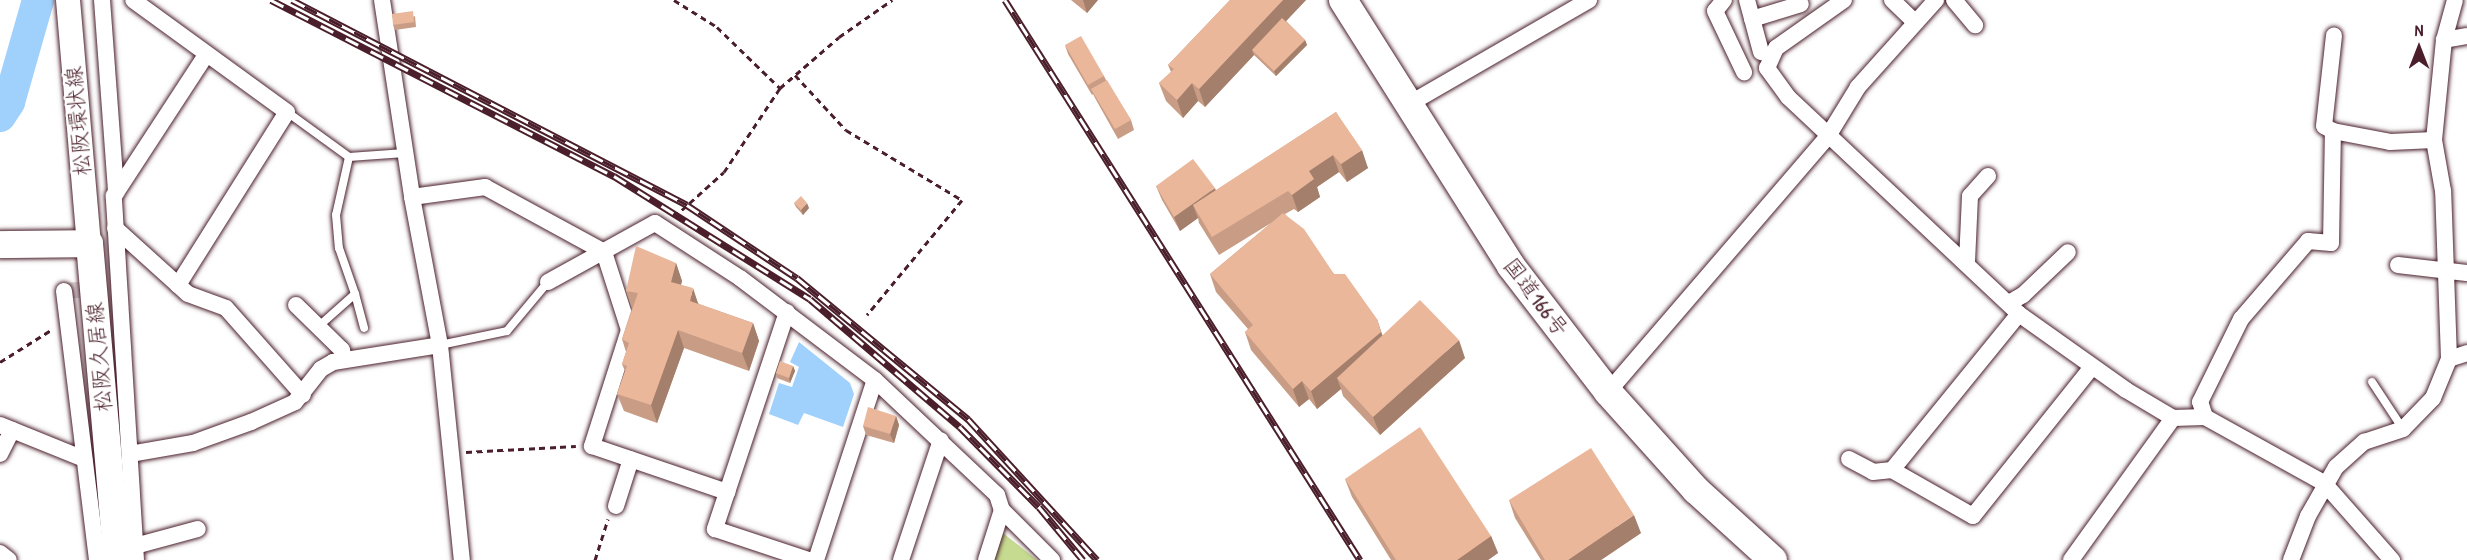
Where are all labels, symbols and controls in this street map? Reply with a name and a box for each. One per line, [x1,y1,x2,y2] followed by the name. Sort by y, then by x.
[2389,18,2449,78] north arrow
[2415,19,2423,41] text: N
[60,65,96,177] street label: 松阪環状線
[1498,253,1574,341] street label: 国道166号
[81,301,117,413] street label: 松阪久居線

